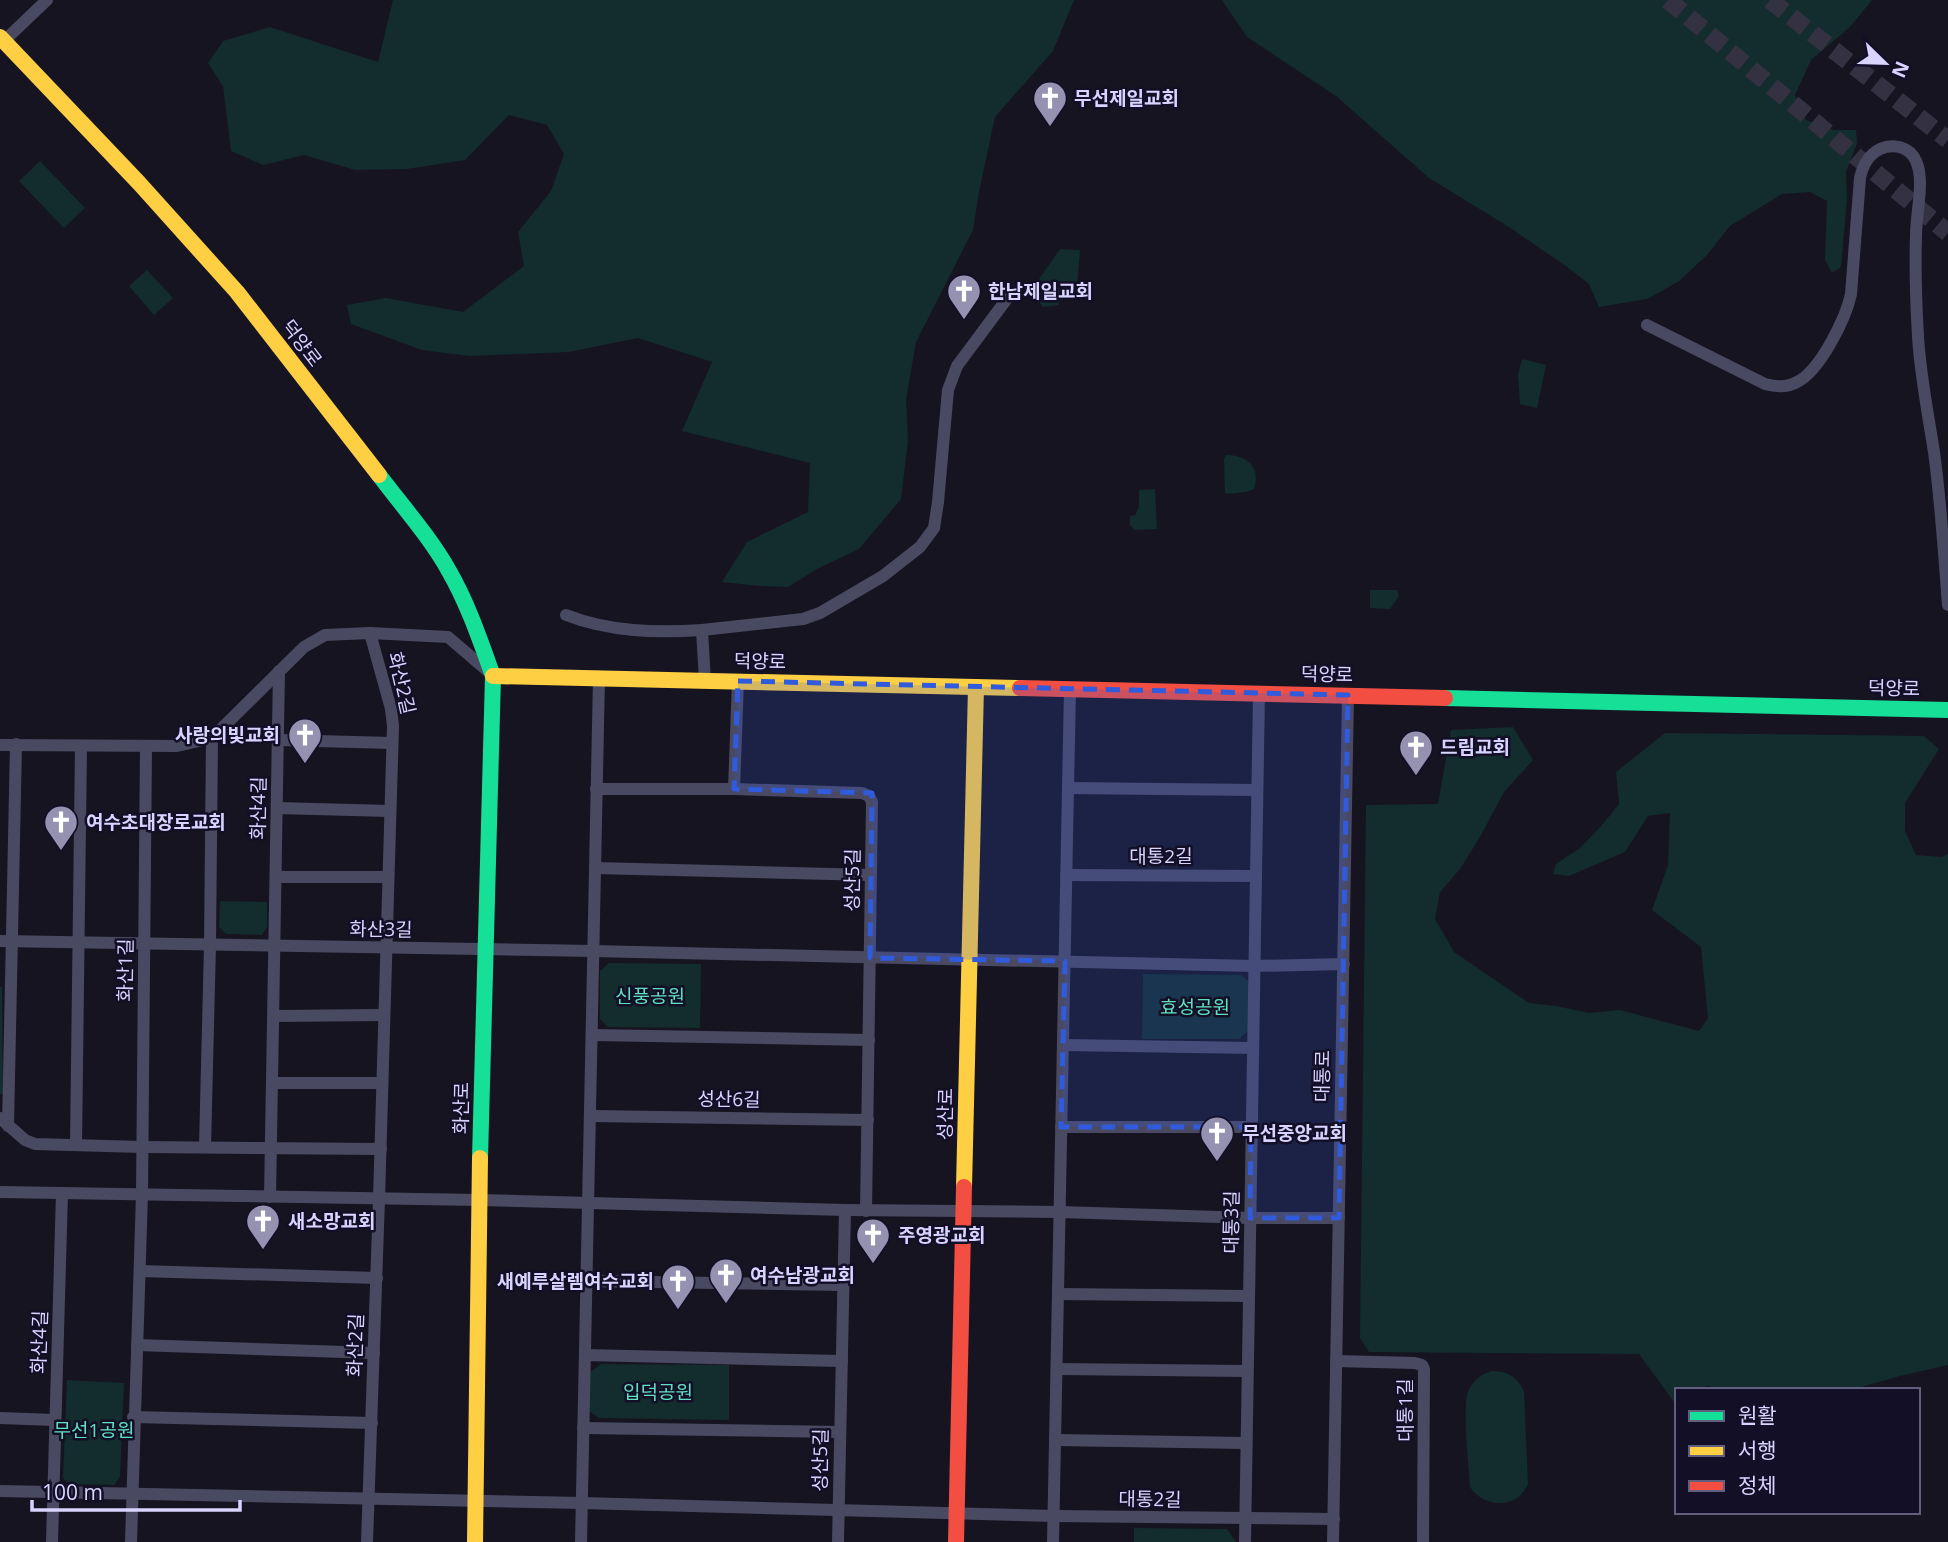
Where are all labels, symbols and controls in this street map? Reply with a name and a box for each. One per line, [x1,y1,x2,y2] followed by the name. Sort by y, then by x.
[1850,28,1920,98] north arrow
[1886,57,1916,82] text: N
[1031,79,1069,128] church icon: 무선제일교회
[1074,85,1179,111] place label: 무선제일교회
[945,272,983,321] church icon: 한남제일교회
[988,278,1093,304] place label: 한남제일교회
[276,314,328,372] street label: 덕양로
[734,648,786,674] street label: 덕양로
[382,649,422,717] street label: 화산2길
[1301,661,1353,687] street label: 덕양로
[1868,675,1920,701] street label: 덕양로
[286,716,324,765] church icon: 사랑의빛교회
[175,722,280,748] place label: 사랑의빛교회
[1397,728,1435,777] church icon: 드림교회
[1440,734,1510,760] place label: 드림교회
[244,776,272,840] street label: 화산4길
[42,803,80,852] church icon: 여수초대장로교회
[86,809,226,835] place label: 여수초대장로교회
[1129,843,1193,869] street label: 대통2길
[838,848,866,912] street label: 성산5길
[349,915,413,943] street label: 화산3길
[111,938,139,1002] street label: 화산1길
[615,983,685,1009] park label: 신풍공원
[1160,994,1230,1020] park label: 효성공원
[1309,1050,1335,1102] street label: 대통로
[448,1082,474,1134] street label: 화산로
[697,1085,761,1113] street label: 성산6길
[932,1088,958,1140] street label: 성산로
[1198,1114,1236,1163] church icon: 무선중앙교회
[1242,1120,1347,1146] place label: 무선중앙교회
[1217,1190,1245,1254] street label: 대통3길
[244,1202,282,1251] church icon: 새소망교회
[288,1208,375,1234] place label: 새소망교회
[854,1216,892,1265] church icon: 주영광교회
[898,1222,985,1248] place label: 주영광교회
[707,1256,745,1305] church icon: 여수남광교회
[659,1262,697,1311] church icon: 새예루살렘여수교회
[750,1262,855,1288] place label: 여수남광교회
[497,1268,654,1294] place label: 새예루살렘여수교회
[25,1310,53,1374] street label: 화산4길
[341,1313,369,1377] street label: 화산2길
[1392,1378,1418,1442] street label: 대통1길
[623,1379,693,1405] park label: 입덕공원
[1675,1388,1920,1514] legend
[1738,1401,1777,1429] text: 원활
[54,1417,134,1443] park label: 무선1공원
[806,1428,834,1492] street label: 성산5길
[1738,1436,1777,1464] text: 서행
[32,1468,240,1512] scale bar
[1738,1471,1777,1499] text: 정체
[42,1478,103,1506] text: 100 m
[1118,1485,1182,1513] street label: 대통2길

